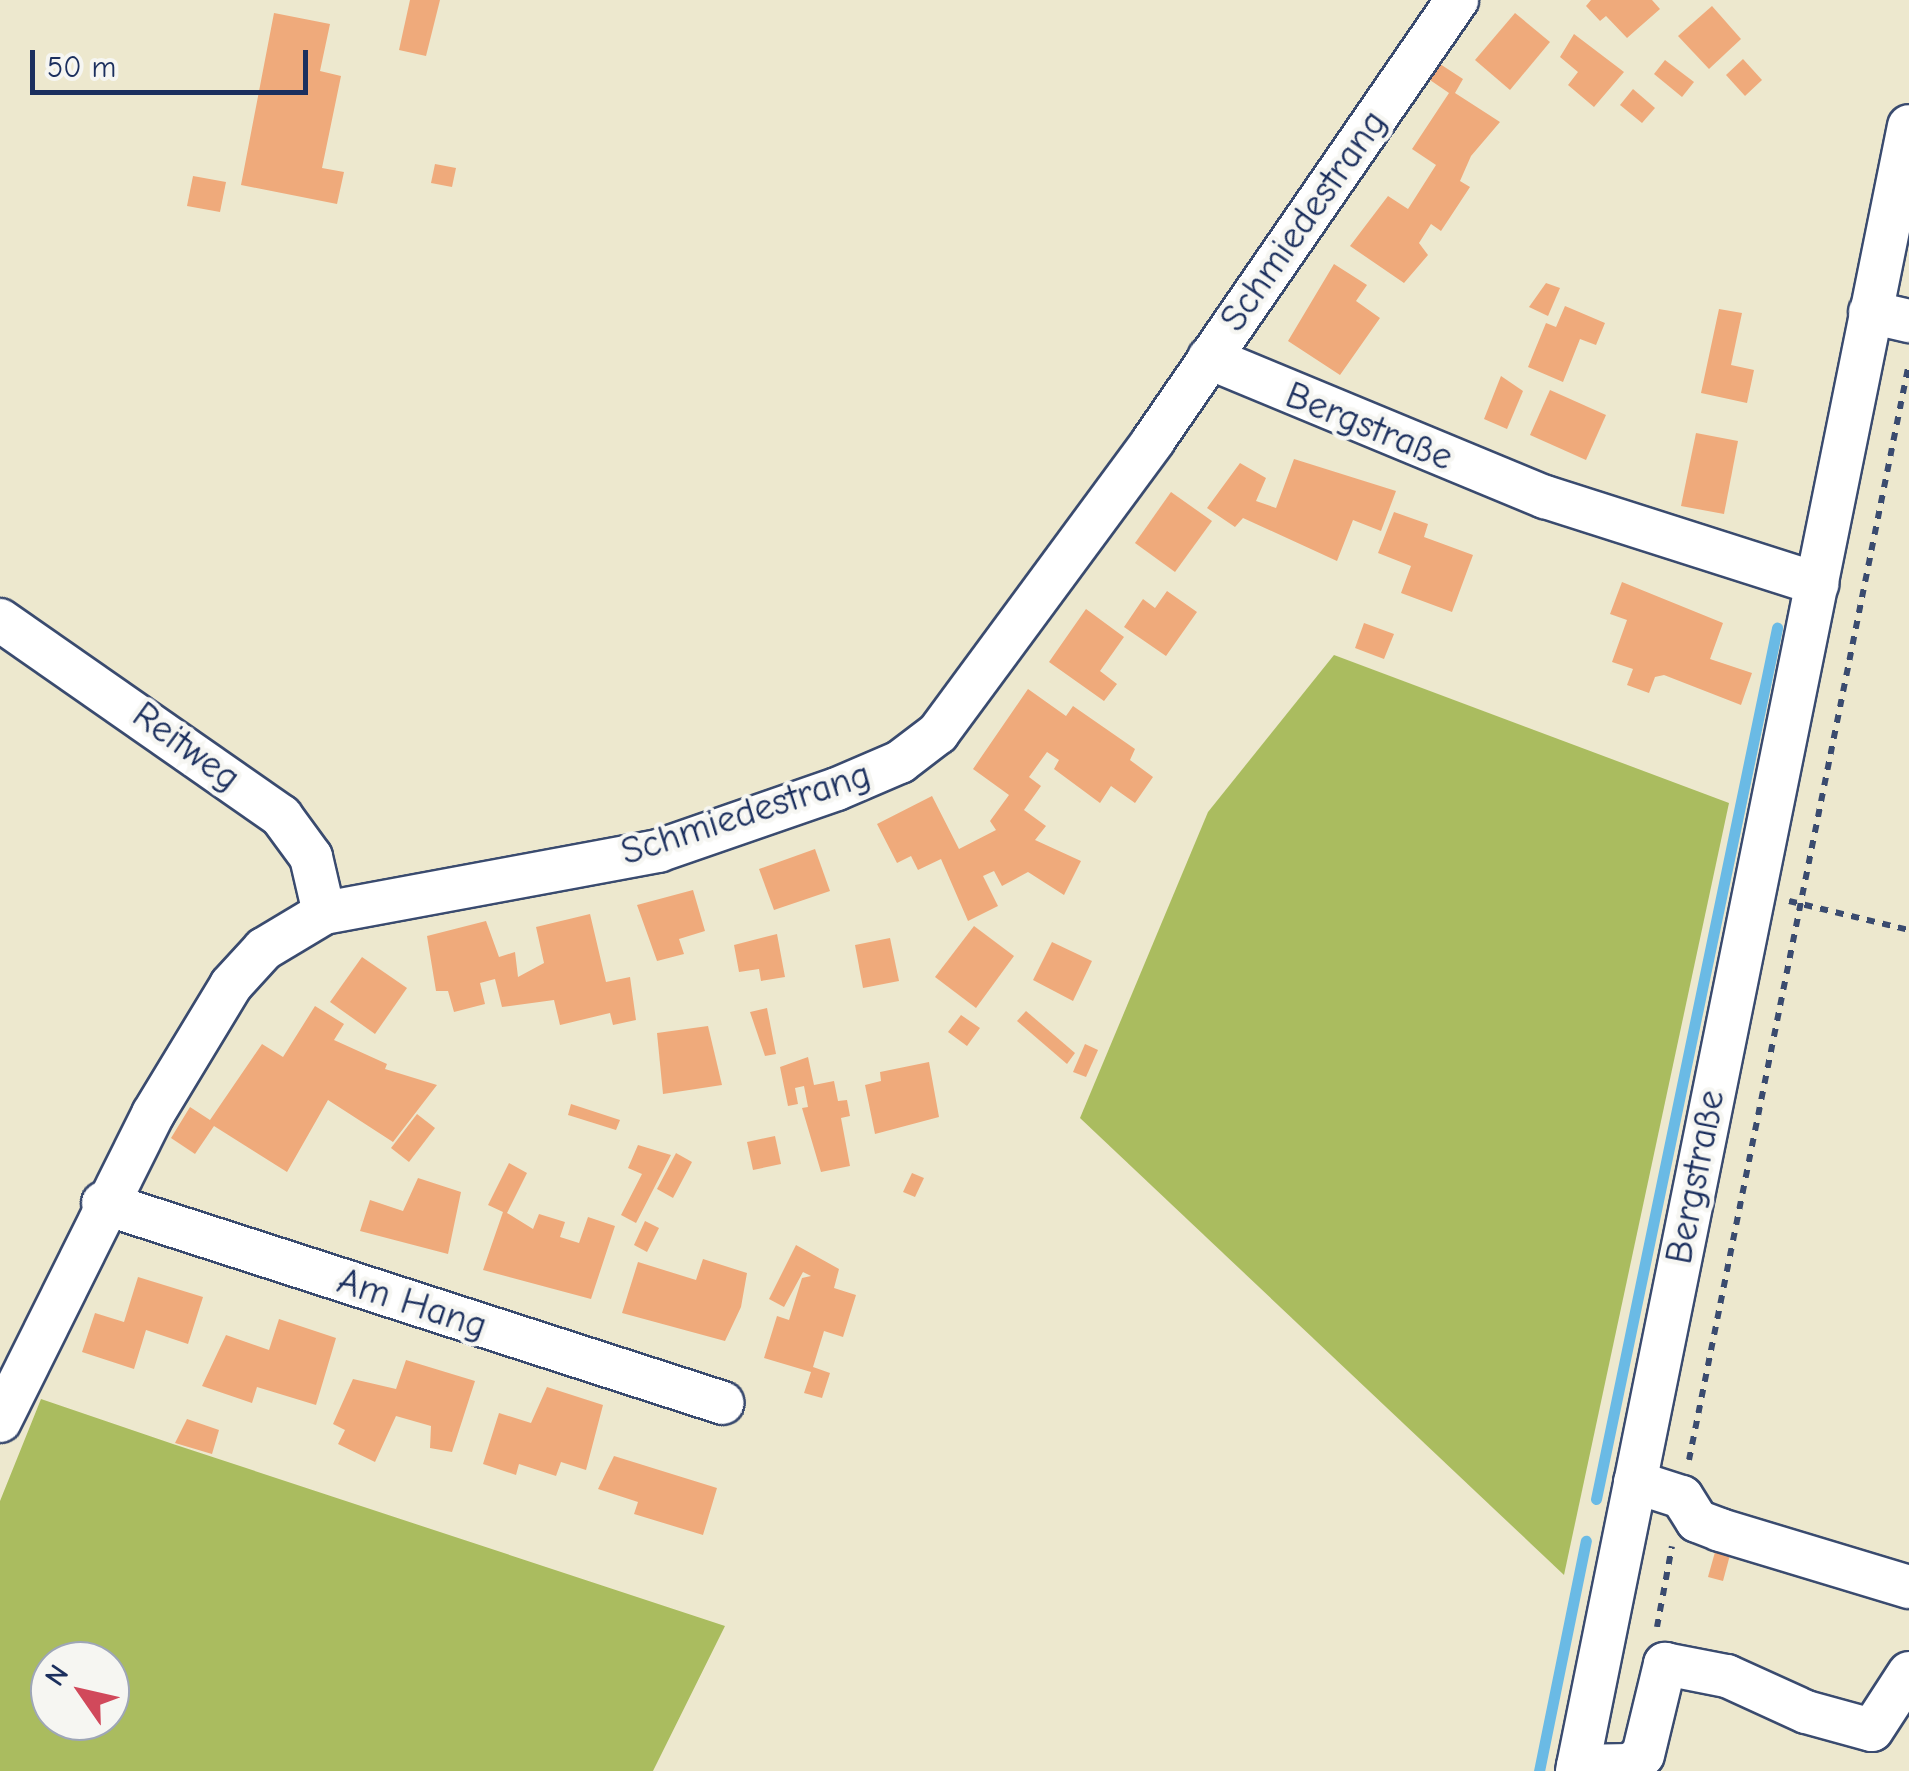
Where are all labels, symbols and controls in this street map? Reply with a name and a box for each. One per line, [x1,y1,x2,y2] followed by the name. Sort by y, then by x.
[35,30,312,92] scale bar
[47,50,116,85] text: 50 m
[1211,102,1397,340] street label: Schmiedestrang
[1279,373,1459,481] street label: Bergstraße
[123,693,249,801] street label: Reitweg
[615,752,877,876] street label: Schmiedestrang
[1657,1086,1735,1268] street label: Bergstraße
[332,1258,492,1350] street label: Am Hang
[30,1641,130,1741] north arrow
[38,1659,75,1692] text: N

